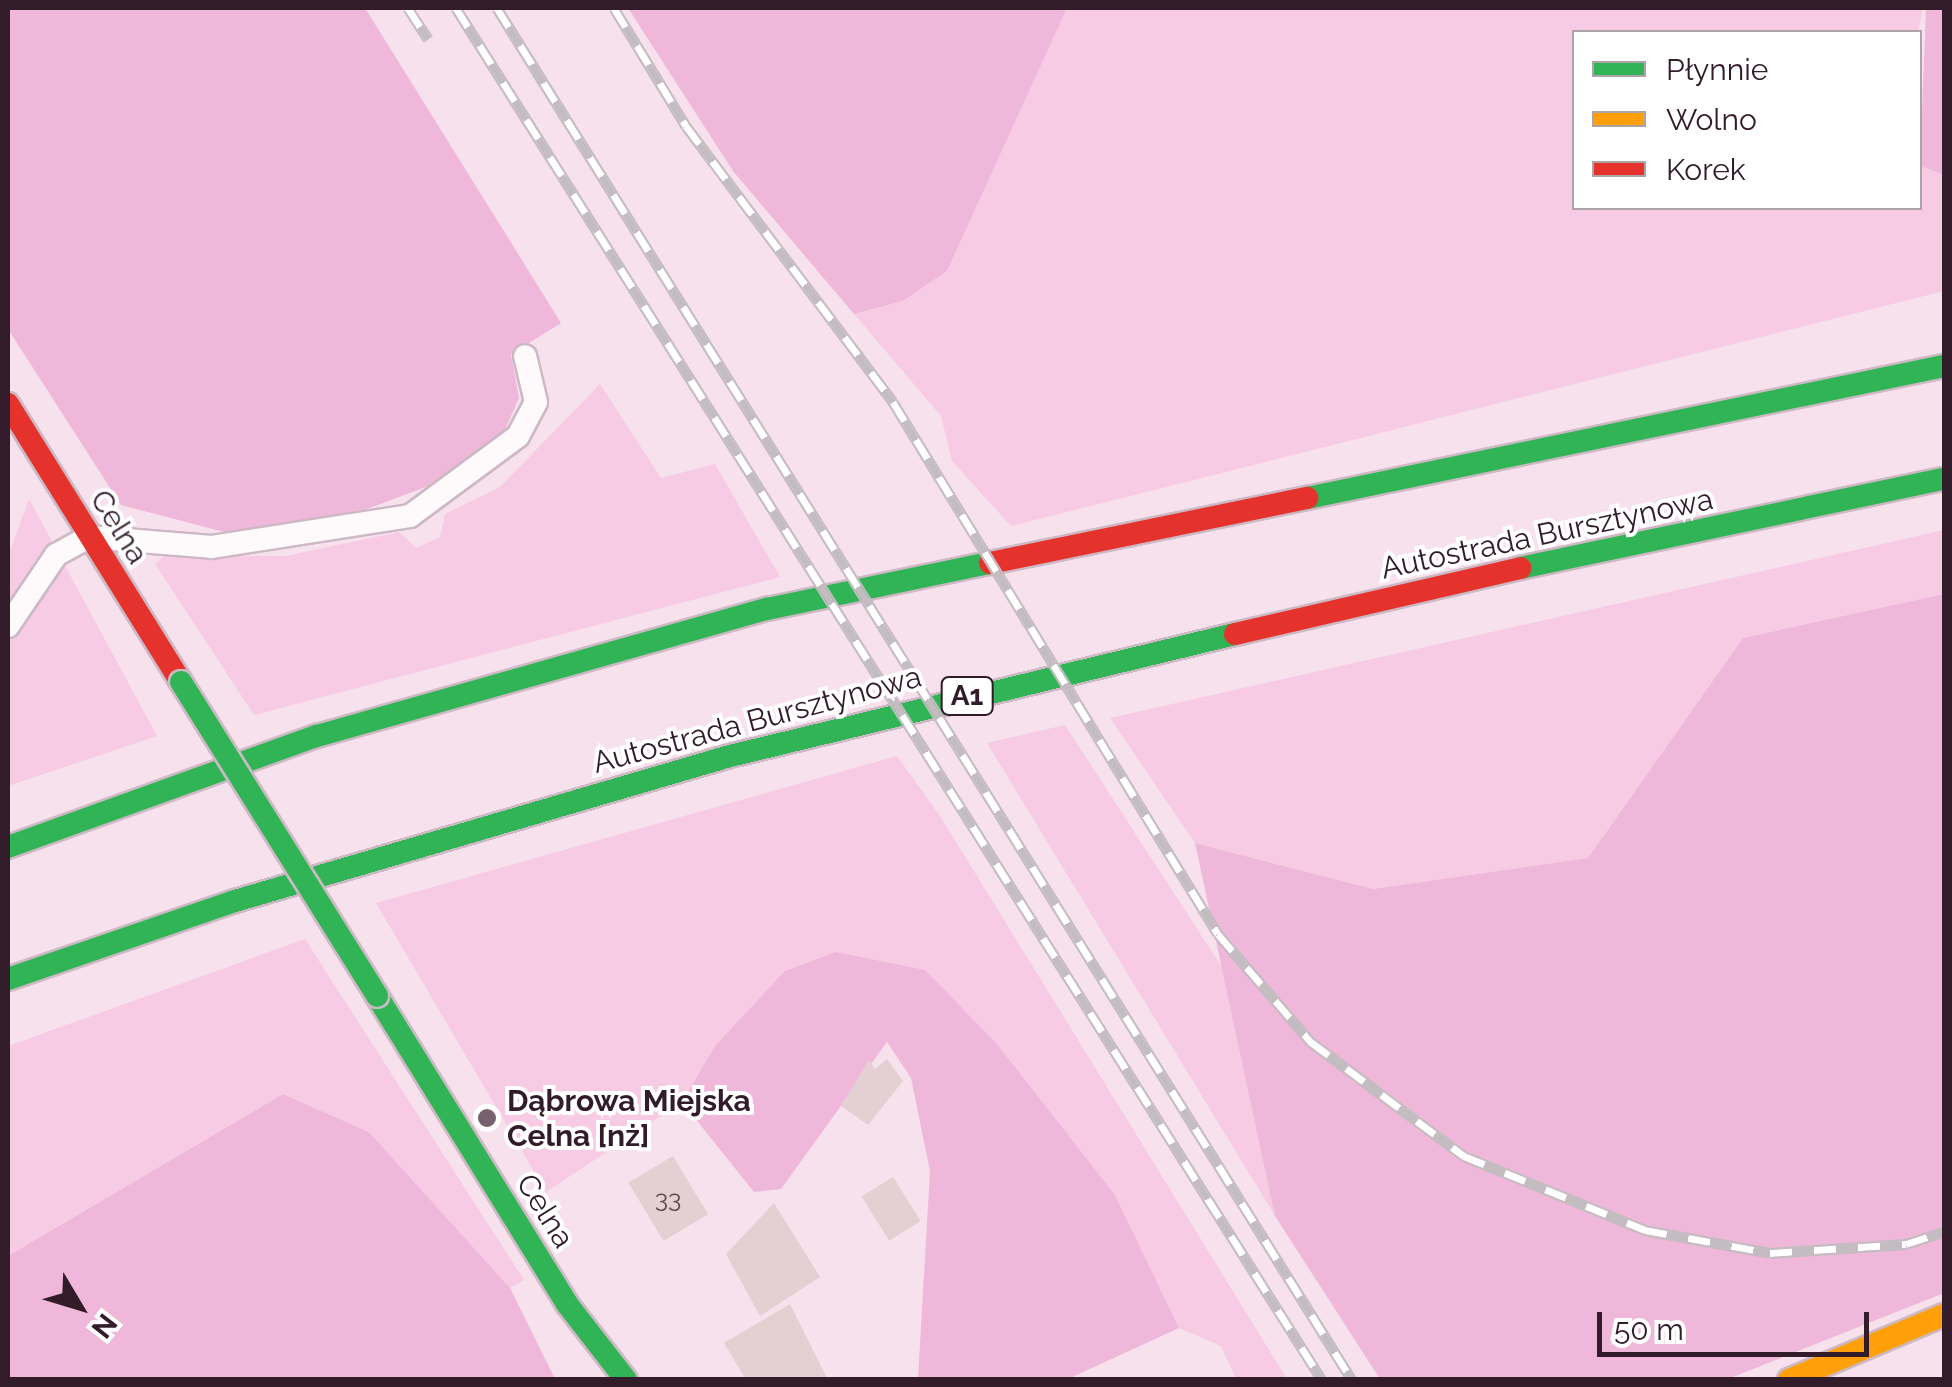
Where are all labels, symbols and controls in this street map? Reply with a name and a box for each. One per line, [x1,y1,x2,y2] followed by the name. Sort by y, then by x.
[1572,30,1922,210] legend
[1666,52,1768,87] text: Płynnie
[1666,102,1757,137] text: Wolno
[1666,152,1746,187] text: Korek
[1378,481,1716,587] street label: Autostrada Bursztynowa
[82,483,156,571] street label: Celna
[589,659,925,781] street label: Autostrada Bursztynowa
[940,673,994,719] road number: A1
[507,1083,751,1154] place label: Dąbrowa Miejska Celna [nż]
[476,1107,498,1129] marker: Dąbrowa Miejska Celna [nż]
[508,1167,582,1255] street label: Celna
[655,1183,681,1213] house number: 33
[30,1257,130,1357] north arrow
[1602,1292,1874,1354] scale bar
[84,1307,124,1344] text: N
[1614,1312,1684,1347] text: 50 m

